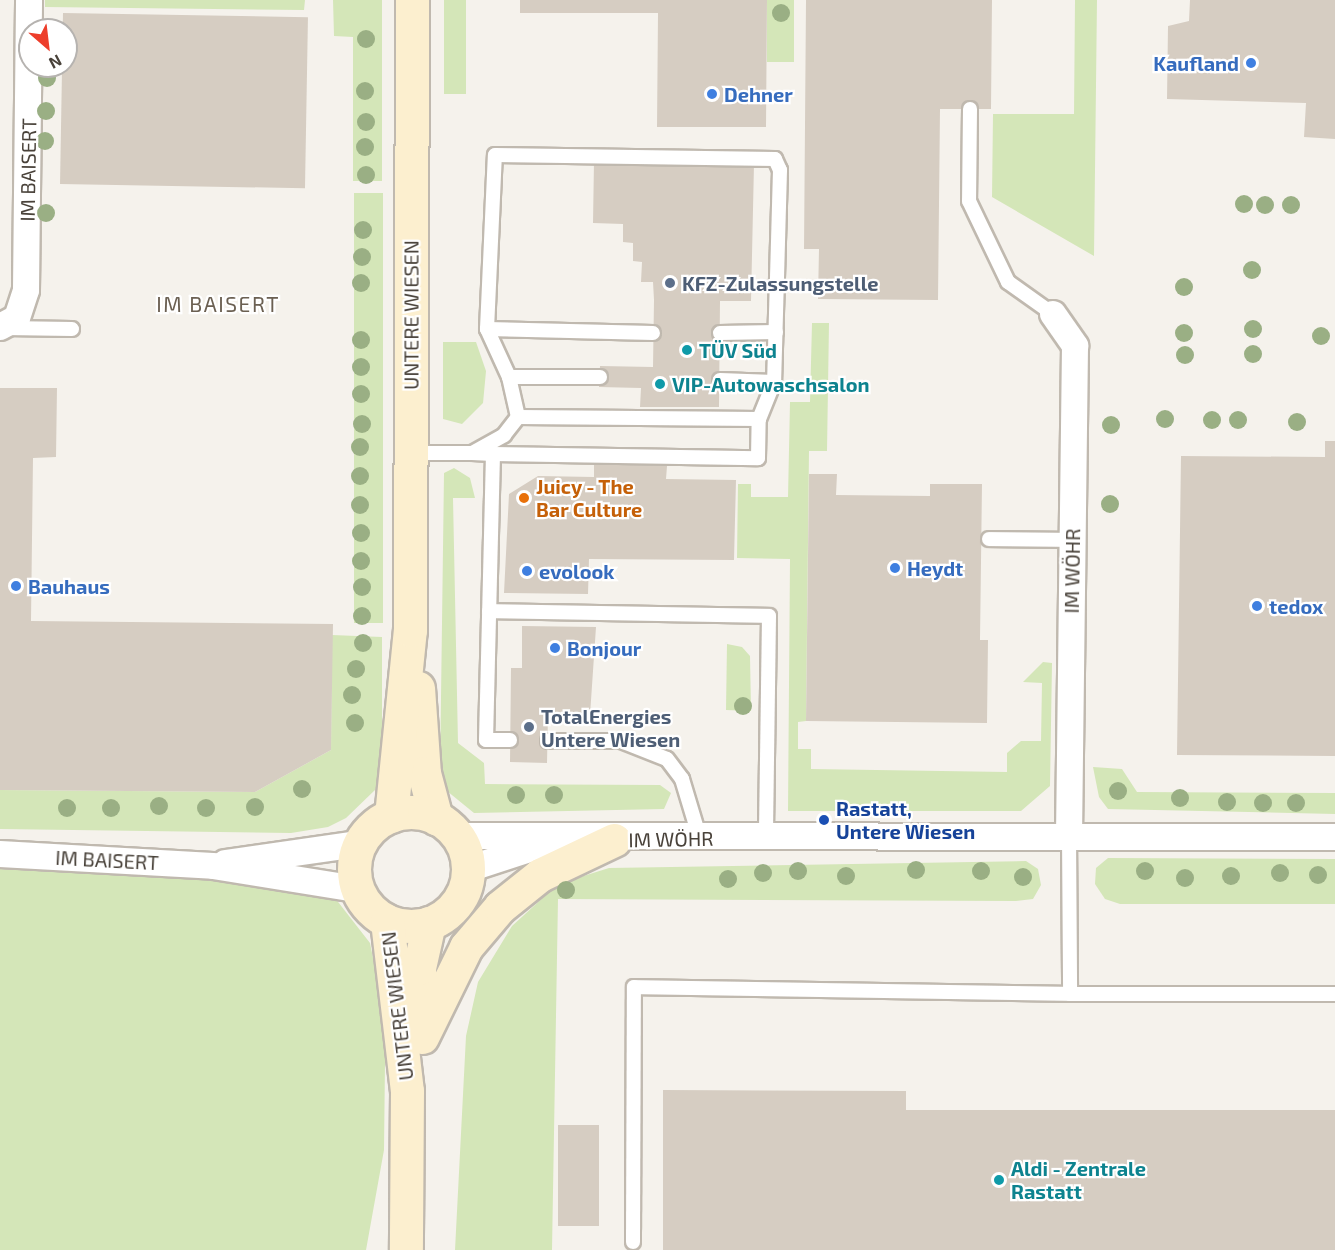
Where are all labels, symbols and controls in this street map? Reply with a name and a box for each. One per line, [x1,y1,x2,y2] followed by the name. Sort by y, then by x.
[18,18,78,78] north arrow
[46,51,65,74] text: N
[1153,51,1239,75] place label: Kaufland
[1244,56,1258,70] marker: Kaufland
[724,82,793,106] place label: Dehner
[705,87,719,101] marker: Dehner
[15,118,41,222] street label: IM BAISERT
[399,240,423,390] street label: UNTERE WIESEN
[682,271,879,295] place label: KFZ-Zulassungstelle
[663,276,677,290] marker: KFZ-Zulassungstelle
[156,291,280,317] district label: IM BAISERT
[699,338,777,362] place label: TÜV Süd
[680,343,694,357] marker: TÜV Süd
[672,372,870,396] place label: VIP-Autowaschsalon
[653,377,667,391] marker: VIP-Autowaschsalon
[536,474,643,521] place label: Juicy - The Bar Culture
[517,491,531,505] marker: Juicy - The Bar Culture
[1059,528,1085,614] street label: IM WÖHR
[907,556,963,580] place label: Heydt
[539,559,614,583] place label: evolook
[888,561,902,575] marker: Heydt
[520,564,534,578] marker: evolook
[28,574,110,598] place label: Bauhaus
[9,579,23,593] marker: Bauhaus
[1269,594,1323,618] place label: tedox
[1250,599,1264,613] marker: tedox
[567,636,641,660] place label: Bonjour
[548,641,562,655] marker: Bonjour
[541,704,680,751] place label: TotalEnergies Untere Wiesen
[522,720,536,734] marker: TotalEnergies Untere Wiesen
[836,796,975,843] place label: Rastatt, Untere Wiesen
[817,813,831,827] marker: Rastatt, Untere Wiesen
[628,826,714,852] street label: IM WÖHR
[55,845,159,875] street label: IM BAISERT
[376,930,418,1082] street label: UNTERE WIESEN
[1011,1156,1146,1203] place label: Aldi - Zentrale Rastatt
[992,1173,1006,1187] marker: Aldi - Zentrale Rastatt

